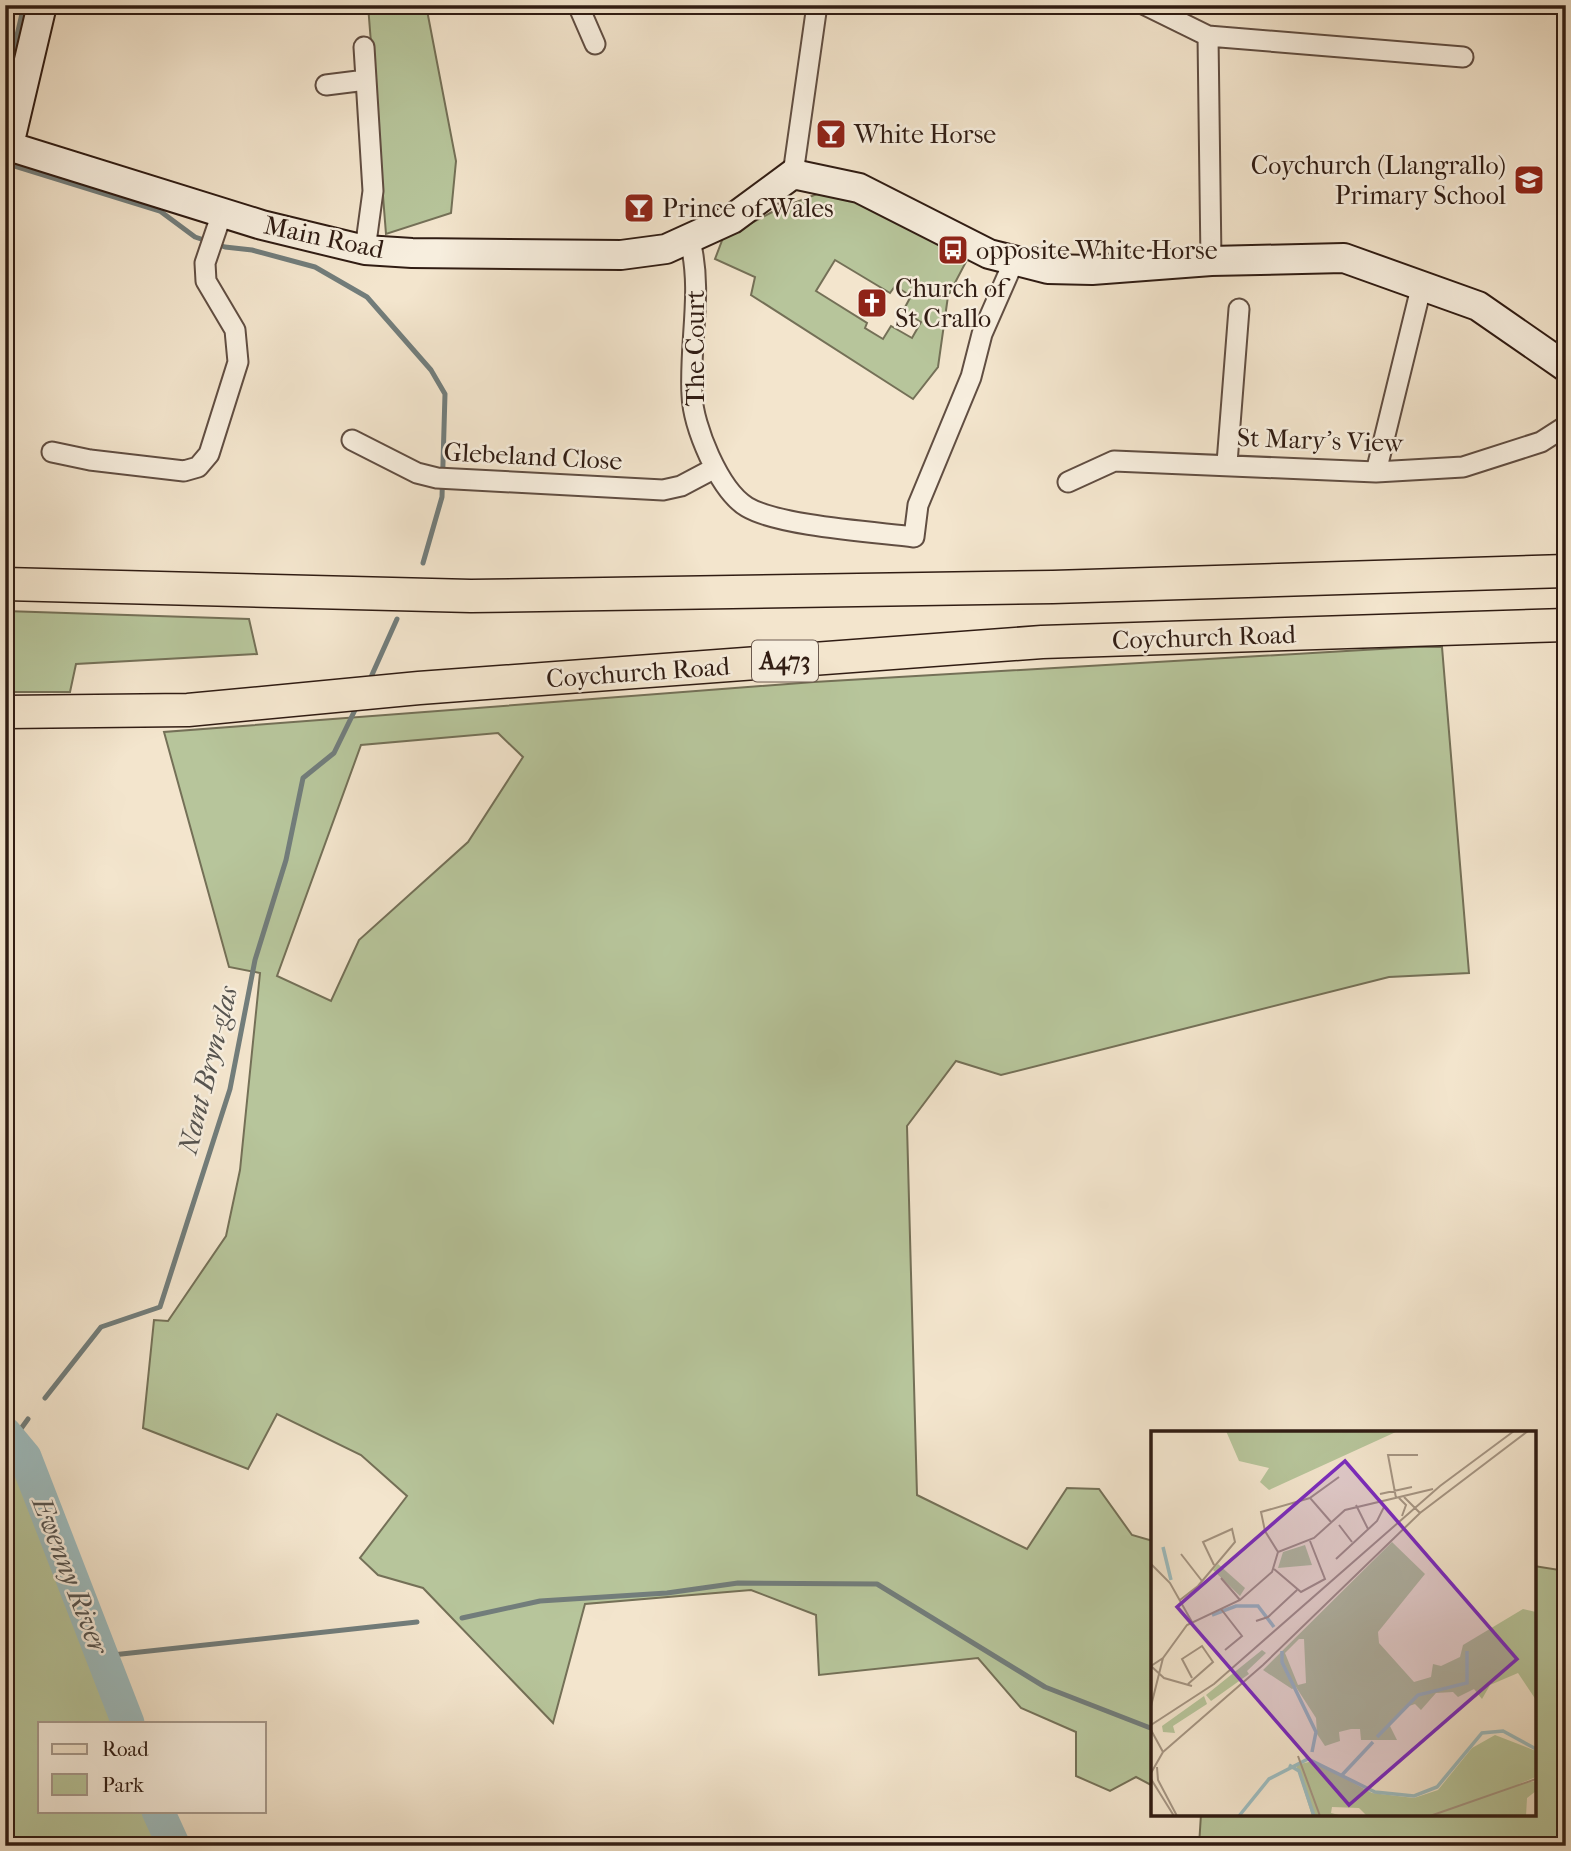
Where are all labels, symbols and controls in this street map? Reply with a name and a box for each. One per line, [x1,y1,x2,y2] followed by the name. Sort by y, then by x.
[814,117,848,151] bar icon: White Horse
[853,119,996,150] place label: White Horse
[1251,150,1506,211] place label: Coychurch (Llangrallo) Primary School
[1512,163,1546,197] school or university icon: Coychurch (Llangrallo) Primary School
[622,191,656,225] bar icon: Prince of Wales
[662,193,834,224] place label: Prince of Wales
[261,210,388,266] street label: Main Road
[936,233,970,267] bus stop icon: opposite White Horse
[976,235,1218,266] place label: opposite White Horse
[895,273,1011,334] place label: Church of St Crallo
[855,286,889,320] church icon: Church of St Crallo
[680,289,711,406] street label: The Court
[1236,422,1404,459] street label: St Mary's View
[443,436,623,477] street label: Glebeland Close
[1112,619,1297,656] street label: Coychurch Road
[752,640,818,682] road number: A473
[545,651,732,694] street label: Coychurch Road
[170,981,245,1159] water label: Nant Bryn-glas
[1151,1431,1536,1816] inset map
[25,1490,116,1661] water label: Ewenny River
[38,1722,266,1812] legend
[102,1737,149,1761] text: Road
[102,1773,144,1797] text: Park

